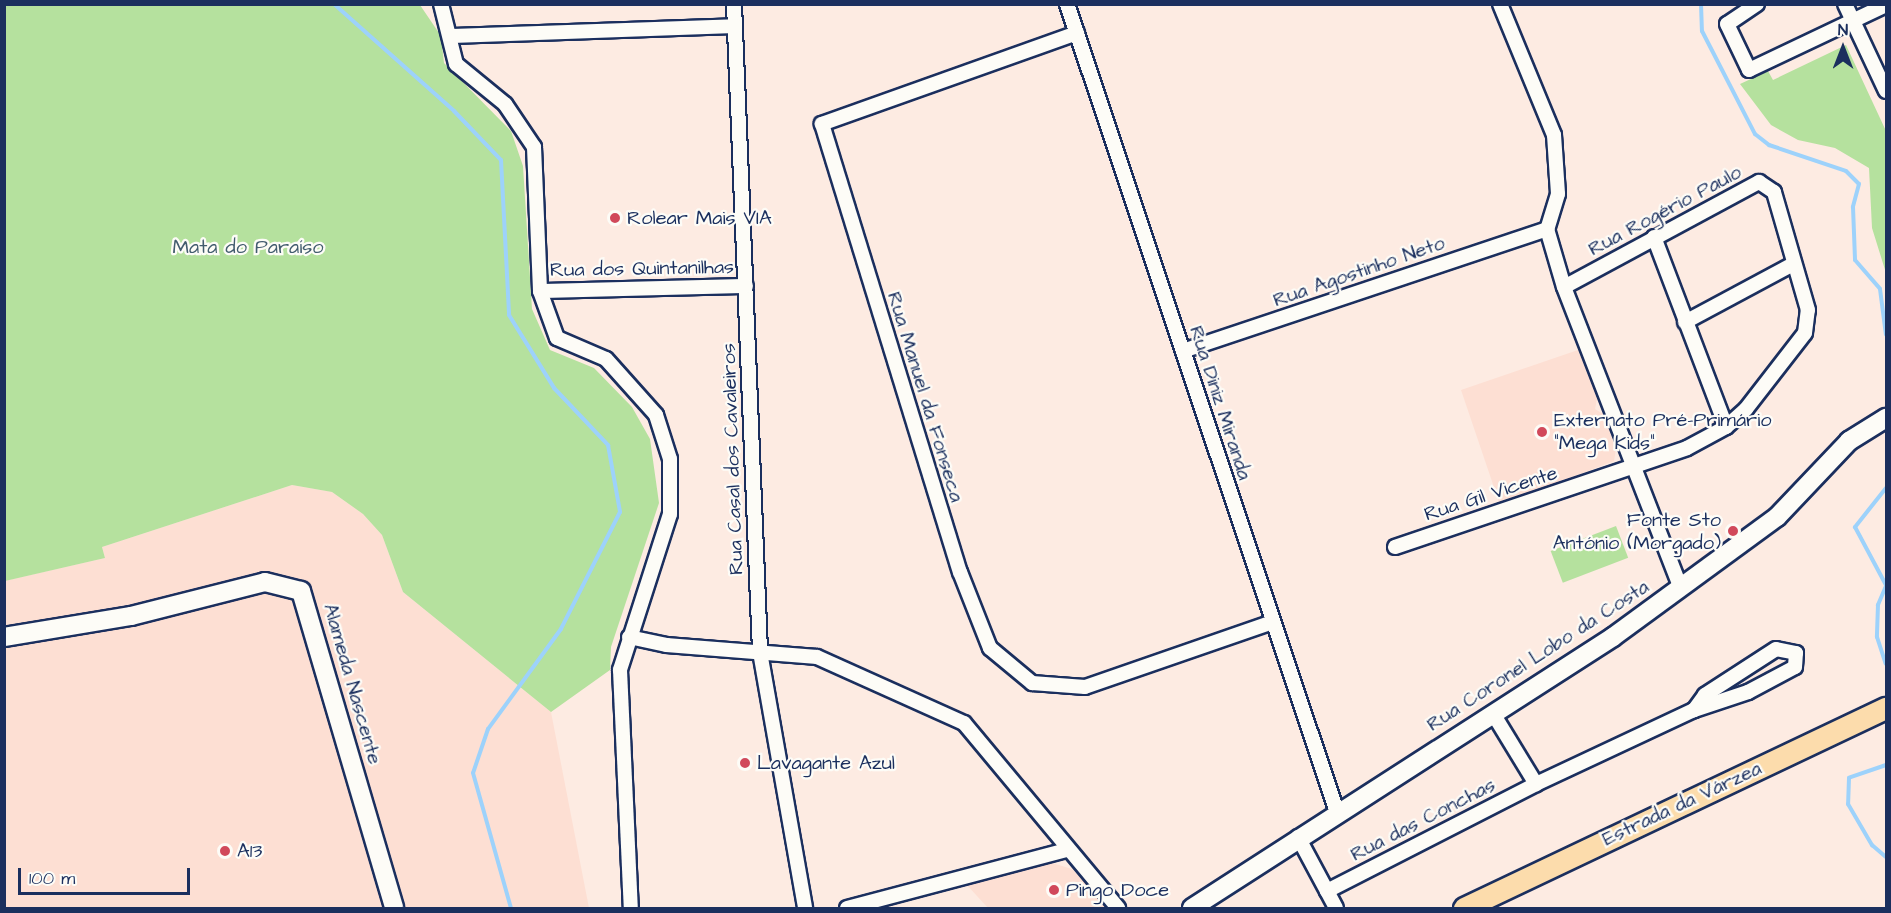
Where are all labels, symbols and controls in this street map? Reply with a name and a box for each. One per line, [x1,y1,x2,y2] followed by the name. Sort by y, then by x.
[1813,18,1873,78] north arrow
[1838,19,1848,41] text: N
[1584,160,1746,262] street label: Rua Rogério Paulo
[627,206,772,230] place label: Rolear Mais VIA
[608,211,622,225] marker: Rolear Mais VIA
[1270,231,1448,313] street label: Rua Agostinho Neto
[173,235,323,259] park label: Mata do Paraíso
[550,255,734,283] street label: Rua dos Quintanilhas
[882,289,968,505] street label: Rua Manuel da Fonseca
[1184,323,1256,483] street label: Rua Diniz Miranda
[717,343,749,575] street label: Rua Casal dos Cavaleiros
[1554,408,1771,455] place label: Externato Pré-Primário "Mega Kids"
[1535,425,1549,439] marker: Externato Pré-Primário "Mega Kids"
[1421,461,1561,527] street label: Rua Gil Vicente
[1553,508,1721,555] place label: Fonte Sto António (Morgado)
[1726,524,1740,538] marker: Fonte Sto António (Morgado)
[1422,575,1654,737] street label: Rua Coronel Lobo da Costa
[318,601,386,767] street label: Alameda Nascente
[757,751,895,775] place label: Lavagante Azul
[738,756,752,770] marker: Lavagante Azul
[1599,757,1765,851] street label: Estrada da Várzea
[1347,773,1499,867] street label: Rua das Conchas
[237,839,263,863] place label: A13
[218,844,232,858] marker: A13
[21,856,194,894] scale bar
[29,866,75,891] text: 100 m
[1066,878,1169,902] place label: Pingo Doce
[1047,883,1061,897] marker: Pingo Doce

